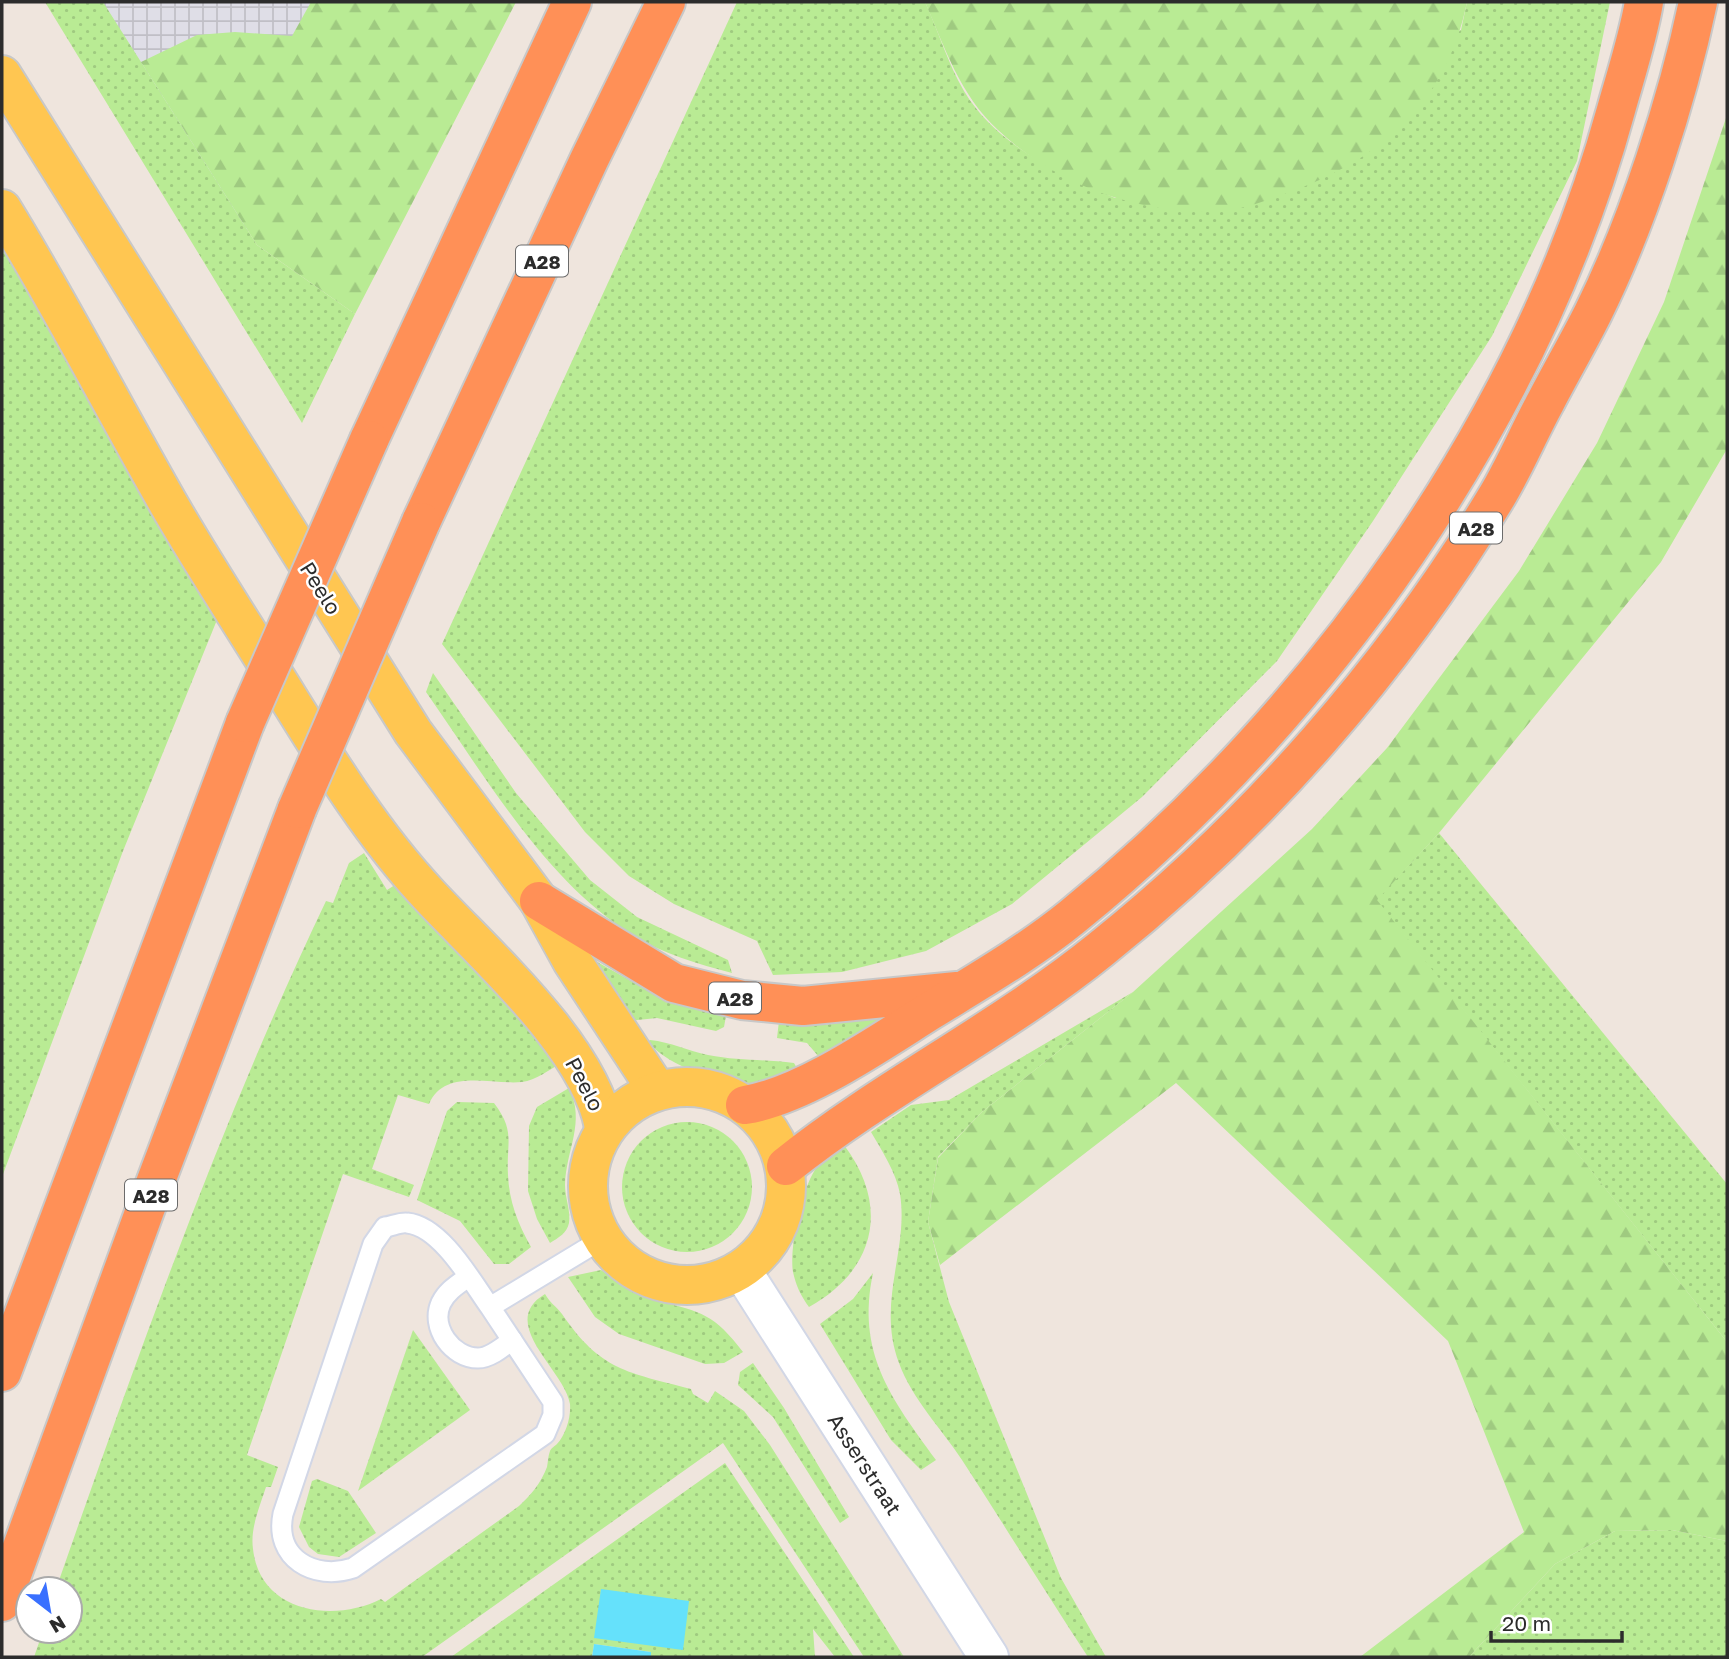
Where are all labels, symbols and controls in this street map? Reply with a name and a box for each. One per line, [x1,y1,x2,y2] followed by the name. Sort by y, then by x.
[516,246,568,276] road number: A28
[1450,512,1502,544] road number: A28
[295,557,347,619] street label: Peelo
[709,982,761,1014] road number: A28
[560,1053,610,1115] street label: Peelo
[125,1180,177,1210] road number: A28
[822,1408,908,1520] street label: Asserstraat
[14,1575,84,1645] north arrow
[1491,1600,1622,1644] scale bar
[1502,1610,1551,1636] text: 20 m
[46,1611,70,1639] text: N

